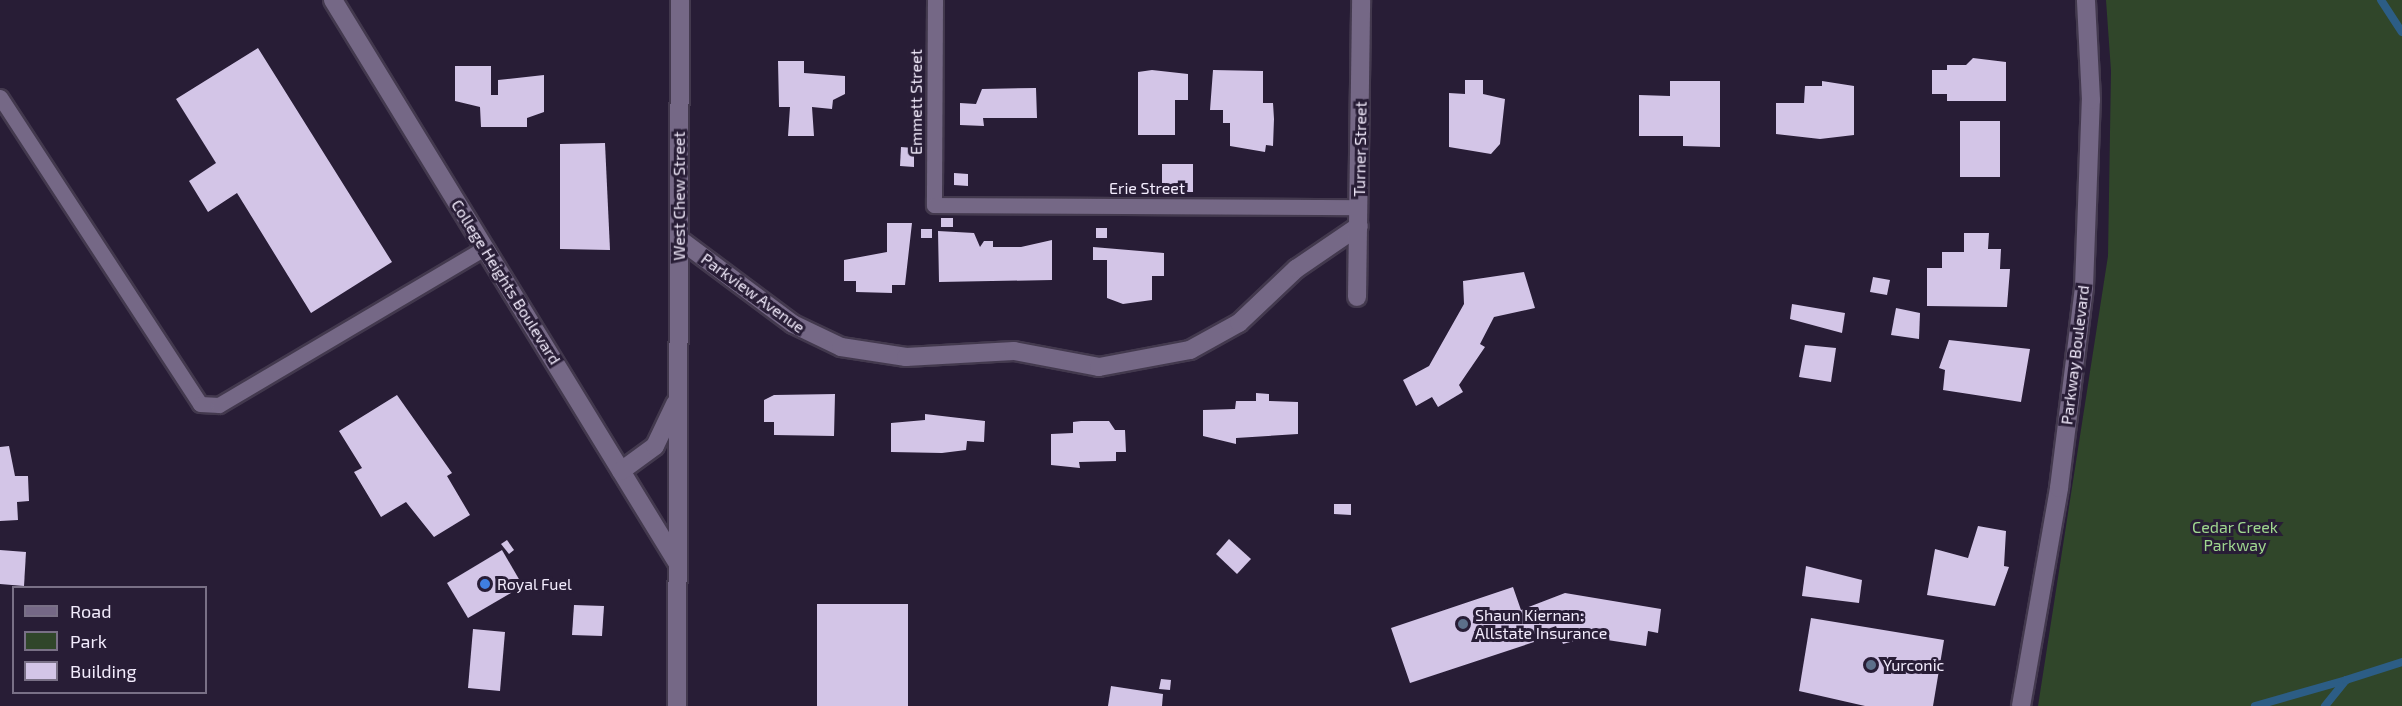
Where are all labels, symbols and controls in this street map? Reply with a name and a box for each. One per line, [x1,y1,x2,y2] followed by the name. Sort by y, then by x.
[906,49,926,155] street label: Emmett Street
[1350,101,1370,197] street label: Turner Street
[669,131,689,261] street label: West Chew Street
[1109,178,1185,198] street label: Erie Street
[447,196,565,368] street label: College Heights Boulevard
[697,249,809,337] street label: Parkview Avenue
[2057,284,2093,426] street label: Parkway Boulevard
[2192,517,2278,555] park label: Cedar Creek Parkway
[497,574,572,594] place label: Royal Fuel
[478,577,492,591] marker: Royal Fuel
[12,586,207,694] legend
[70,600,111,622] text: Road
[1475,605,1607,643] place label: Shaun Kiernan: Allstate Insurance
[1456,617,1470,631] marker: Shaun Kiernan: Allstate Insurance
[70,630,107,652] text: Park
[1883,655,1944,675] place label: Yurconic
[1864,658,1878,672] marker: Yurconic
[70,660,137,682] text: Building

